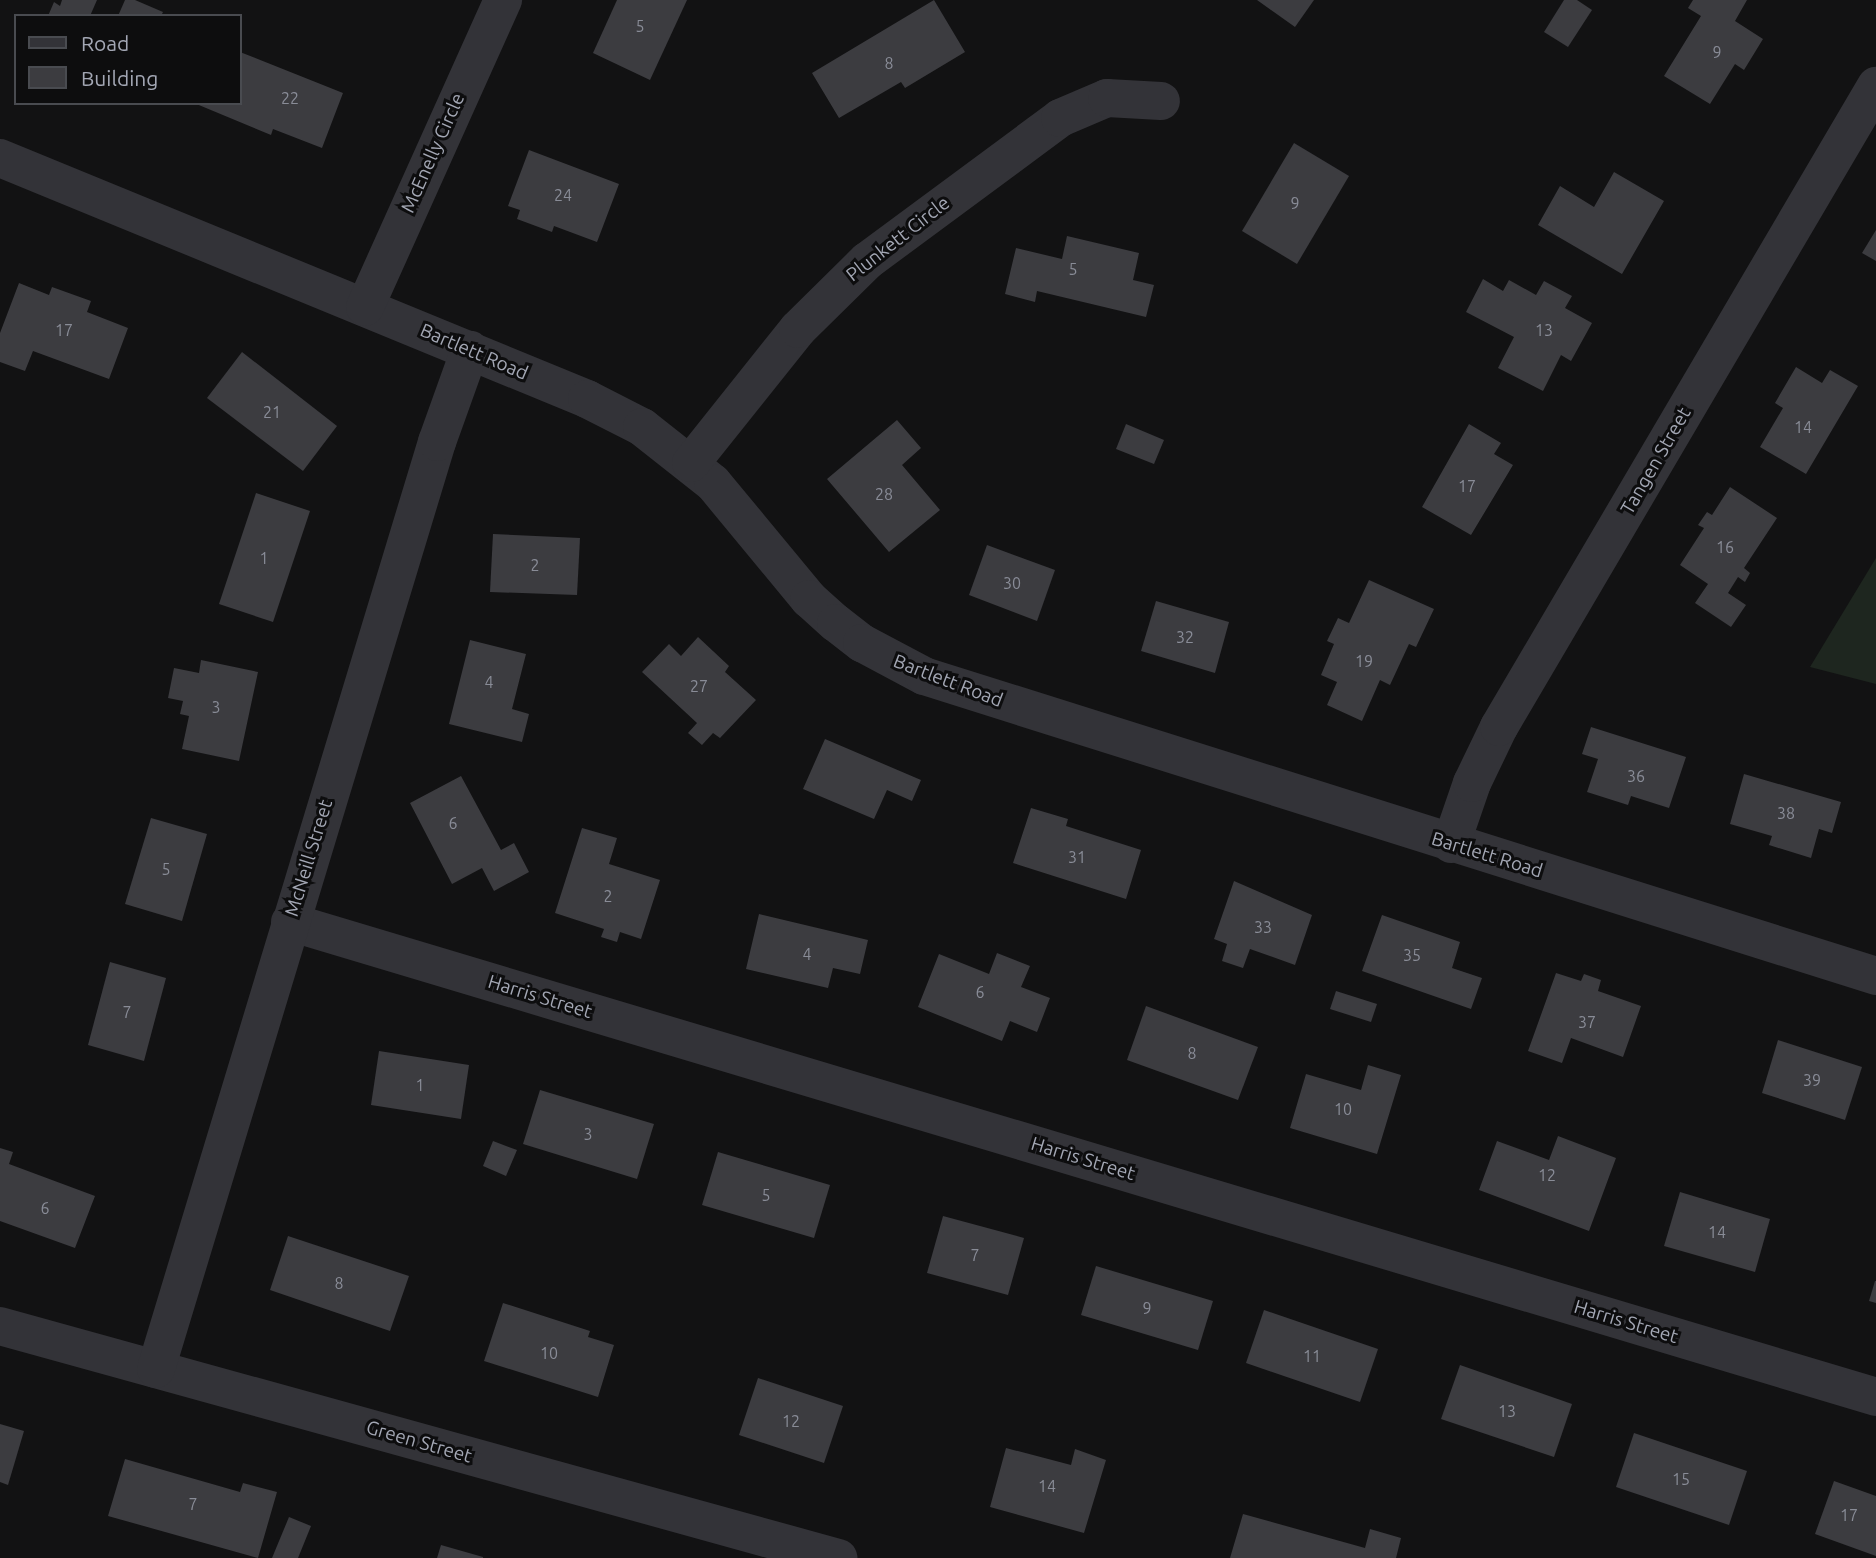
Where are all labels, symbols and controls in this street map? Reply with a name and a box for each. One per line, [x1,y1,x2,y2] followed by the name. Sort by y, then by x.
[14,14,242,105] legend
[635,16,645,36] house number: 5
[81,31,129,55] text: Road
[1712,42,1722,62] house number: 9
[884,53,894,73] house number: 8
[81,66,158,90] text: Building
[281,88,299,108] house number: 22
[396,90,470,216] street label: McEnelly Circle
[554,185,572,205] house number: 24
[842,192,954,286] street label: Plunkett Circle
[1290,193,1300,213] house number: 9
[1068,259,1078,279] house number: 5
[417,319,531,385] street label: Bartlett Road
[55,320,73,340] house number: 17
[1535,320,1553,340] house number: 13
[263,402,281,422] house number: 21
[1616,403,1696,519] street label: Tangen Street
[1794,417,1812,437] house number: 14
[1458,476,1476,496] house number: 17
[875,484,893,504] house number: 28
[1716,537,1734,557] house number: 16
[259,548,269,568] house number: 1
[530,555,540,575] house number: 2
[1003,573,1021,593] house number: 30
[1176,627,1194,647] house number: 32
[890,650,1006,712] street label: Bartlett Road
[1355,651,1373,671] house number: 19
[484,672,494,692] house number: 4
[690,676,708,696] house number: 27
[211,697,221,717] house number: 3
[1627,766,1645,786] house number: 36
[280,797,338,919] street label: McNeill Street
[1777,803,1795,823] house number: 38
[448,813,458,833] house number: 6
[1429,827,1545,883] street label: Bartlett Road
[1068,847,1086,867] house number: 31
[161,859,171,879] house number: 5
[603,886,613,906] house number: 2
[1254,917,1272,937] house number: 33
[802,944,812,964] house number: 4
[1403,945,1421,965] house number: 35
[485,970,595,1024] street label: Harris Street
[975,982,985,1002] house number: 6
[122,1002,132,1022] house number: 7
[1578,1012,1596,1032] house number: 37
[1187,1043,1197,1063] house number: 8
[1803,1070,1821,1090] house number: 39
[415,1075,425,1095] house number: 1
[1334,1099,1352,1119] house number: 10
[583,1124,593,1144] house number: 3
[1028,1132,1138,1186] street label: Harris Street
[1538,1165,1556,1185] house number: 12
[761,1185,771,1205] house number: 5
[40,1198,50,1218] house number: 6
[1708,1222,1726,1242] house number: 14
[970,1245,980,1265] house number: 7
[334,1273,344,1293] house number: 8
[1571,1295,1681,1349] street label: Harris Street
[1142,1298,1152,1318] house number: 9
[540,1343,558,1363] house number: 10
[1303,1346,1321,1366] house number: 11
[1498,1401,1516,1421] house number: 13
[782,1411,800,1431] house number: 12
[363,1416,475,1468] street label: Green Street
[1672,1469,1690,1489] house number: 15
[1038,1476,1056,1496] house number: 14
[188,1494,198,1514] house number: 7
[1840,1505,1858,1525] house number: 17

